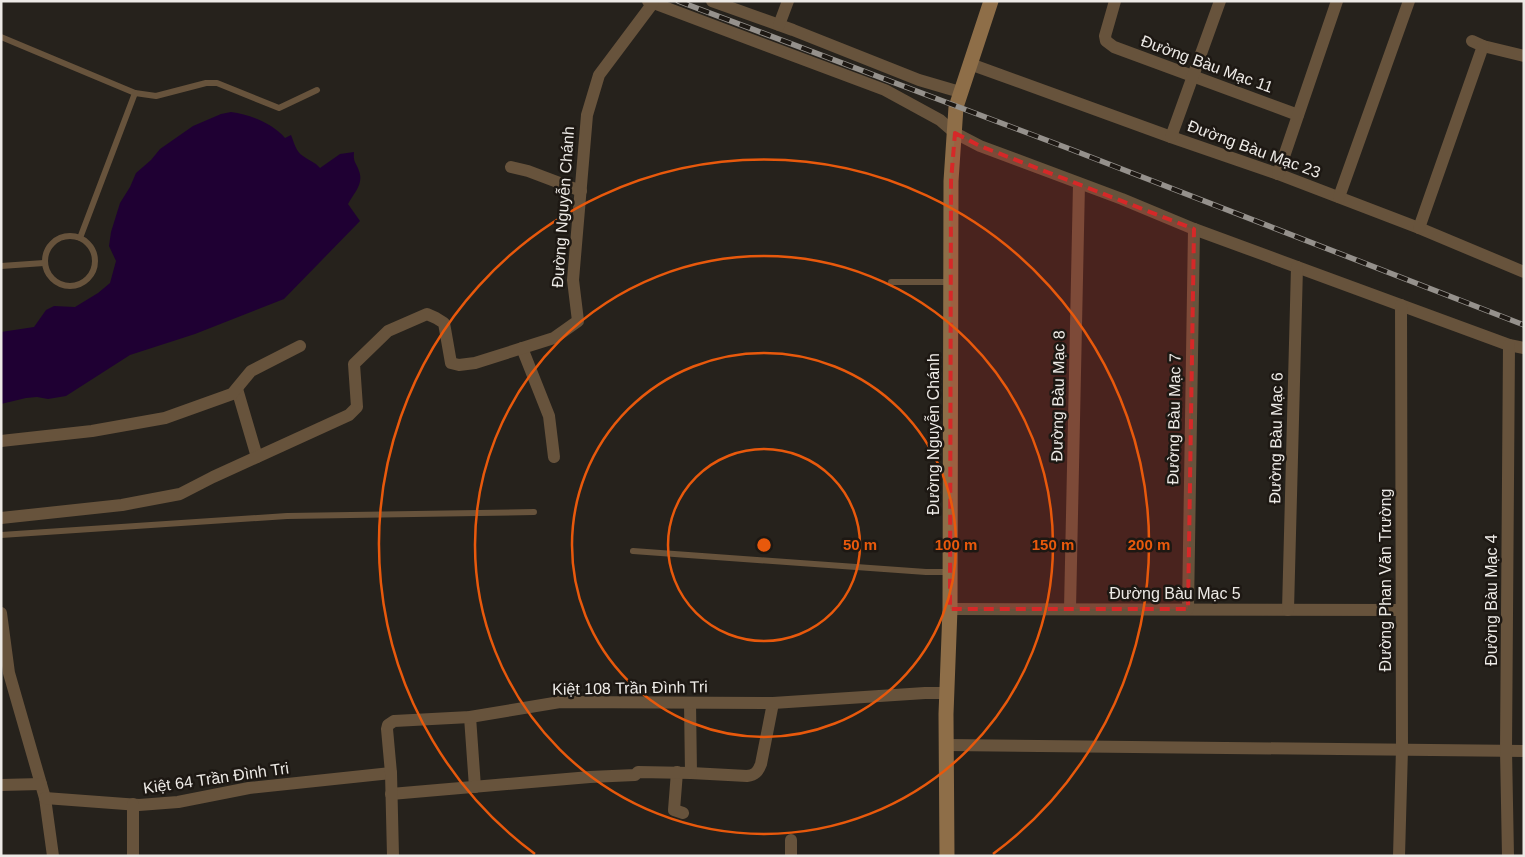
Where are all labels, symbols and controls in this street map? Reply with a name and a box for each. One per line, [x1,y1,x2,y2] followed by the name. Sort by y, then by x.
[1139,32,1275,96] street label: Đường Bàu Mạc 11
[1185,117,1323,181] street label: Đường Bàu Mạc 23
[548,126,577,288] street label: Đường Nguyễn Chánh
[1048,330,1068,462] street label: Đường Bàu Mạc 8
[924,353,942,515] street label: Đường Nguyễn Chánh
[1164,353,1184,485] street label: Đường Bàu Mạc 7
[1266,372,1286,504] street label: Đường Bàu Mạc 6
[1377,489,1394,671] street label: Đường Phan Văn Trường
[1483,534,1500,666] street label: Đường Bàu Mạc 4
[755,536,773,554] centre of rings
[843,536,877,553] text: 50 m
[935,536,977,553] text: 100 m
[1032,536,1074,553] text: 150 m
[1128,536,1170,553] text: 200 m
[1109,585,1241,602] street label: Đường Bàu Mạc 5
[552,678,708,698] street label: Kiệt 108 Trần Đình Tri
[142,759,290,797] street label: Kiệt 64 Trần Đình Tri

